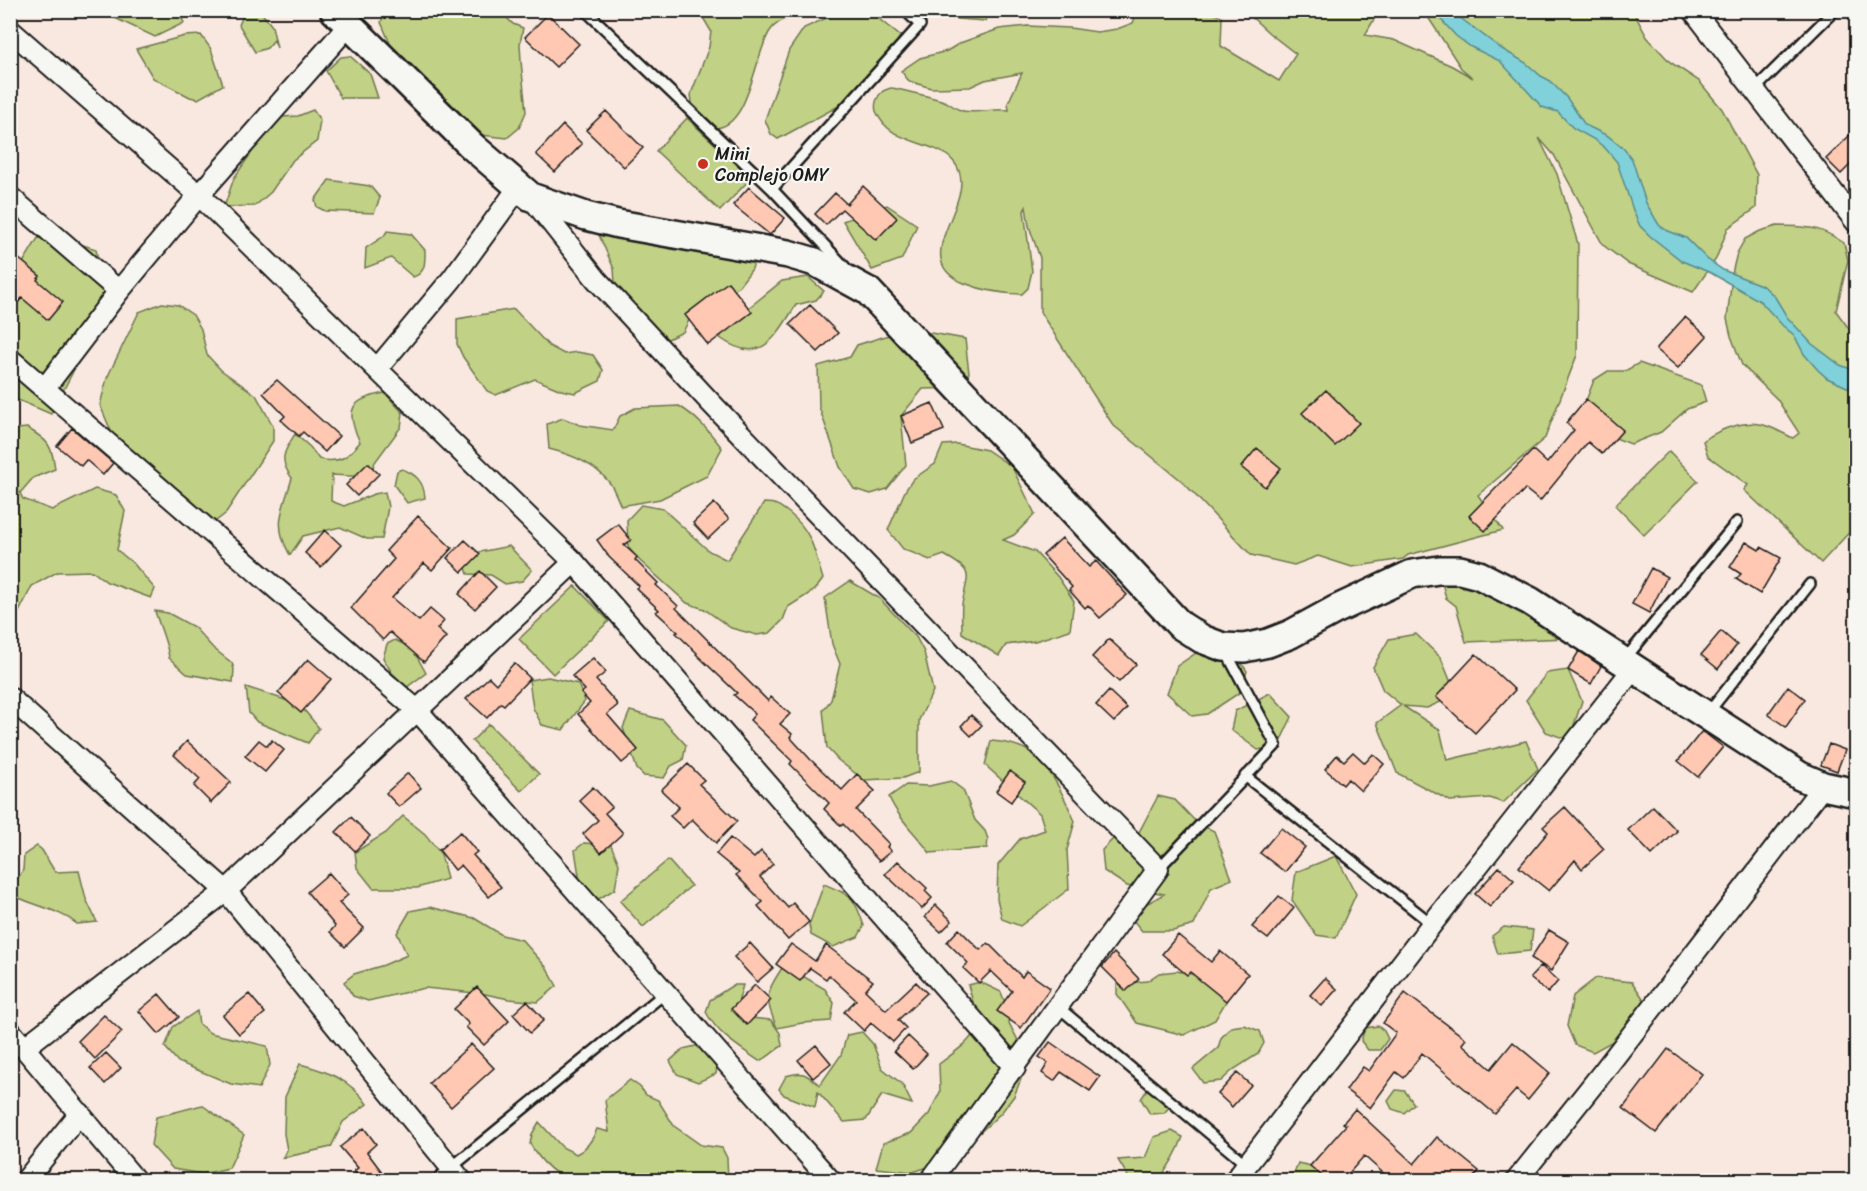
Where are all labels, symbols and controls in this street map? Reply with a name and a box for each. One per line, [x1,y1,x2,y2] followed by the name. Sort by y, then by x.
[715,138,830,191] place label: Mini Complejo OMY
[696,157,710,171] marker: Mini Complejo OMY

